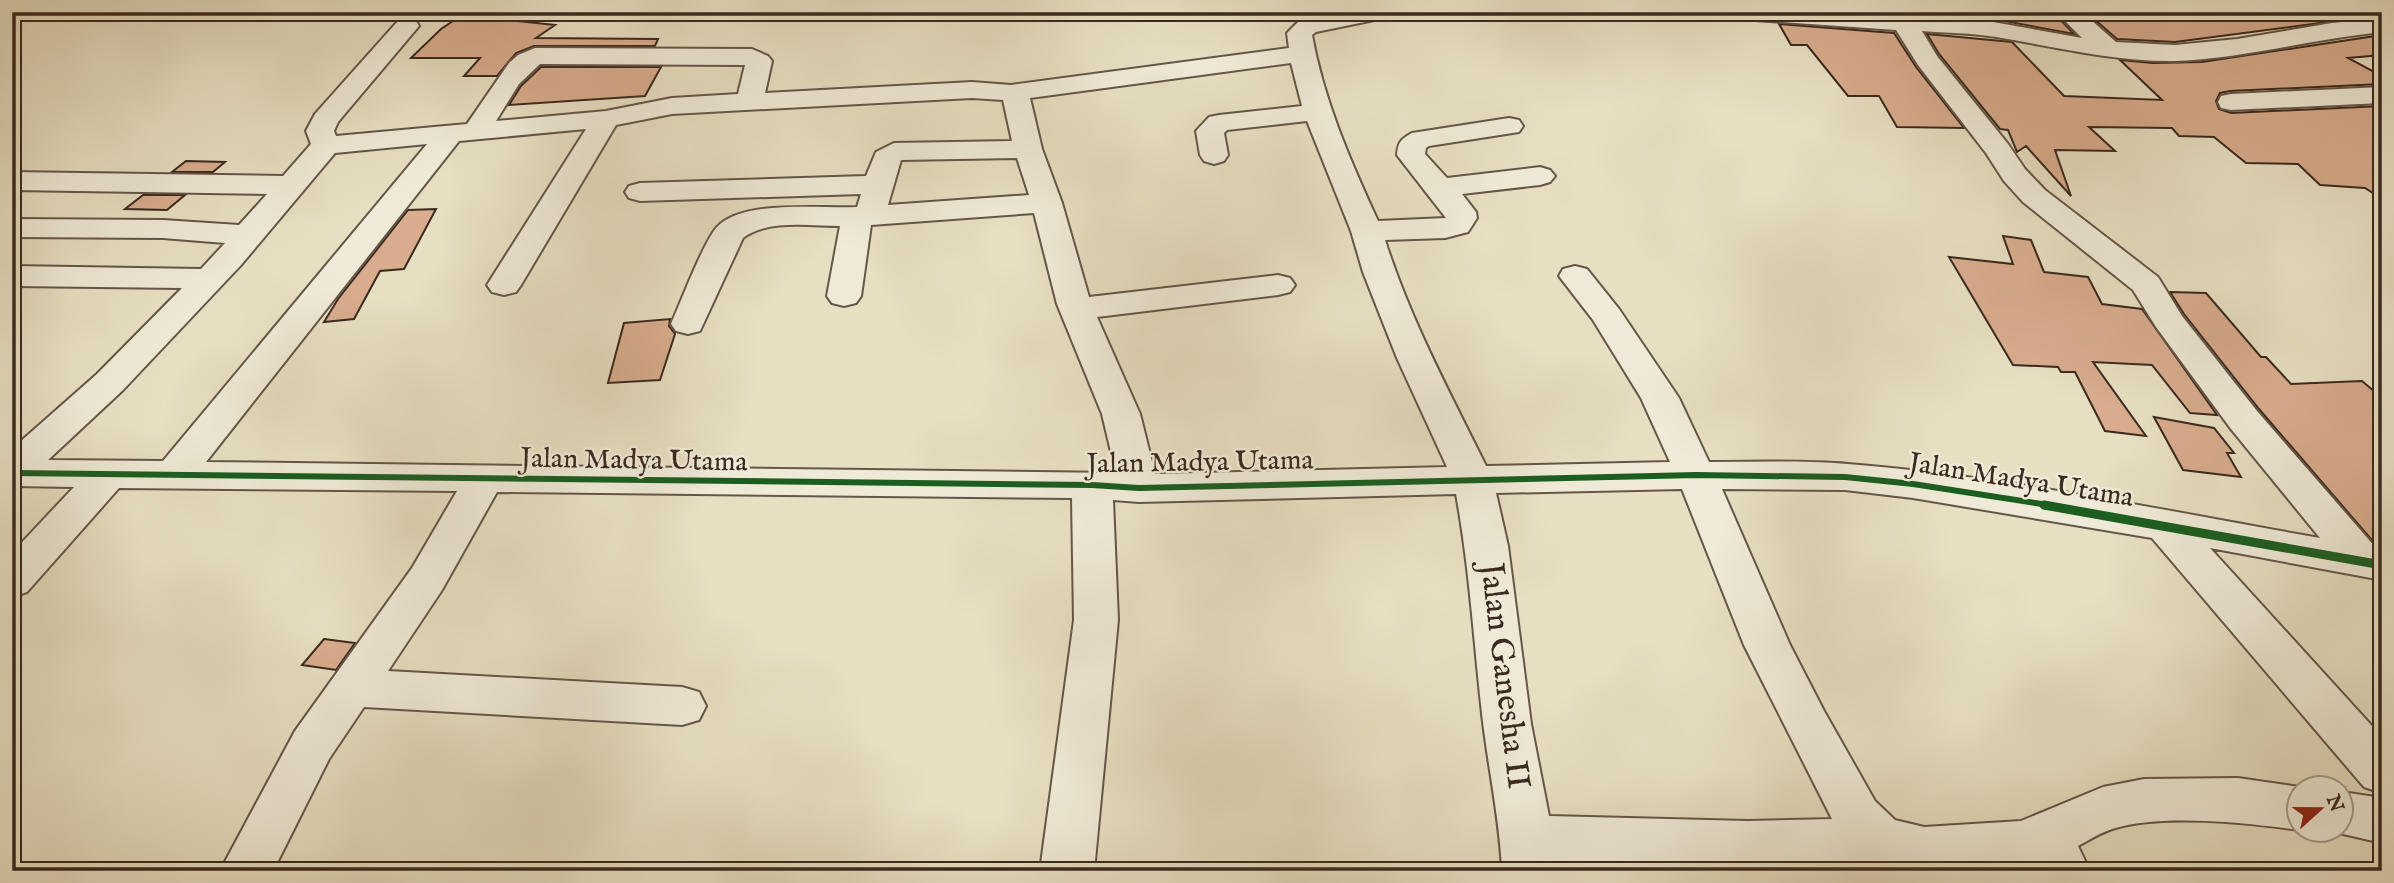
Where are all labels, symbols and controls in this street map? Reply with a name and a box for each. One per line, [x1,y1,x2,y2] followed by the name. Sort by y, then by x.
[517,441,749,480] street label: Jalan Madya Utama
[1083,444,1315,483] street label: Jalan Madya Utama
[1903,445,2137,516] street label: Jalan Madya Utama
[1469,557,1539,791] street label: Jalan Ganesha II
[2286,774,2356,844] north arrow
[2319,791,2348,816] text: N

